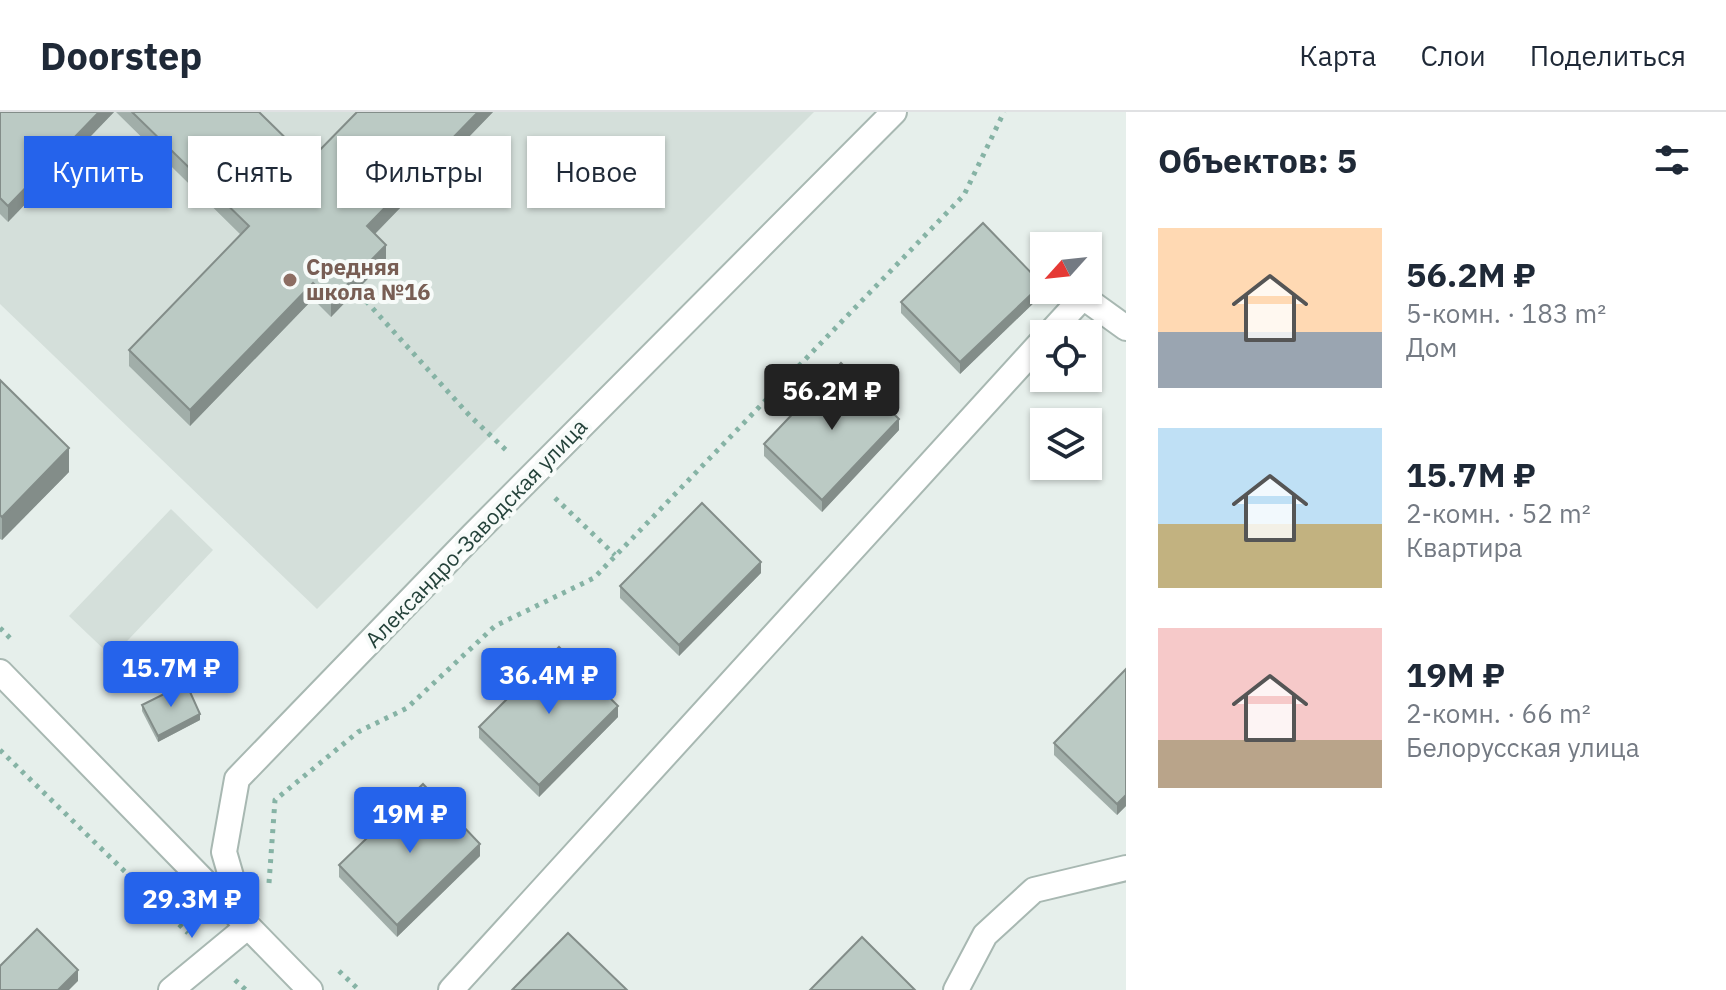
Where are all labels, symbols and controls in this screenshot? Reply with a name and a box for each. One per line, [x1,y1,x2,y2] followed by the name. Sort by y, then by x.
[40,31,202,80] text: Doorstep
[1299,37,1376,74] text: Карта
[1420,37,1486,74] text: Слои
[1530,37,1686,74] text: Поделиться
[24,136,172,208] chip: Купить
[188,136,321,208] chip: Снять
[337,136,511,208] chip: Фильтры
[527,136,665,208] chip: Новое
[1158,138,1357,182] text: Объектов: 5
[1650,138,1694,182] icon: filters
[1030,232,1102,304] north arrow
[1030,232,1102,480] map controls
[306,252,430,306] place label: Средняя школа №16
[1406,252,1536,296] text: 56.2M ₽
[1222,260,1318,356] icon: home
[281,271,299,289] marker: Средняя школа №16
[1406,296,1606,330] text: 5-комн. · 183 m²
[1030,320,1102,392] button: locate
[1406,330,1457,364] text: Дом
[758,364,906,432] pin: 56.2M ₽
[782,373,882,407] text: 56.2M ₽
[1030,408,1102,480] button: layers
[358,412,593,654] street label: Александро-Заводская улица
[1406,452,1536,496] text: 15.7M ₽
[1222,460,1318,556] icon: home
[1406,496,1591,530] text: 2-комн. · 52 m²
[1406,530,1523,564] text: Квартира
[97,641,245,709] pin: 15.7M ₽
[475,648,623,716] pin: 36.4M ₽
[121,650,221,684] text: 15.7M ₽
[1406,652,1505,696] text: 19M ₽
[499,657,599,691] text: 36.4M ₽
[1222,660,1318,756] icon: home
[1406,696,1591,730] text: 2-комн. · 66 m²
[1406,730,1640,764] text: Белорусская улица
[354,787,466,855] pin: 19M ₽
[372,796,448,830] text: 19M ₽
[118,872,266,940] pin: 29.3M ₽
[142,881,242,915] text: 29.3M ₽

